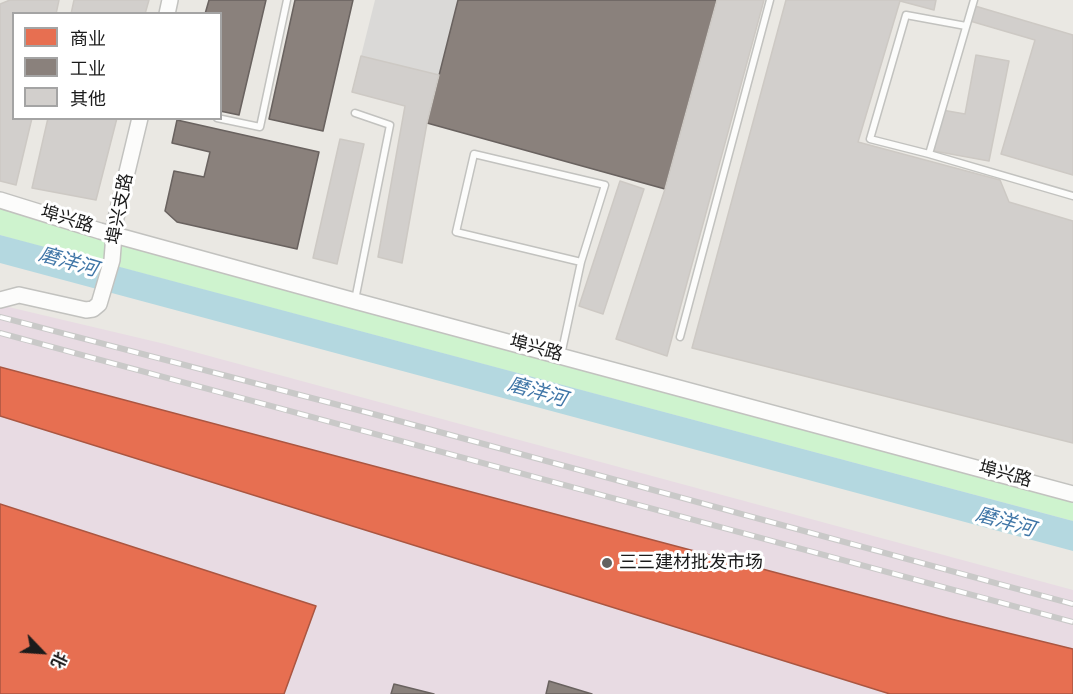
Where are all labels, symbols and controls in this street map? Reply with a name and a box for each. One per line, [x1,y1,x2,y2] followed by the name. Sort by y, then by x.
[12,12,222,120] legend
[70,28,106,49] text: 商业
[70,58,106,79] text: 工业
[70,88,106,109] text: 其他
[104,172,138,246] street label: 埠兴支路
[38,202,96,238] street label: 埠兴路
[36,243,100,283] water label: 磨洋河
[507,332,565,366] street label: 埠兴路
[505,373,569,413] water label: 磨洋河
[976,458,1034,492] street label: 埠兴路
[973,503,1037,543] water label: 磨洋河
[619,552,763,574] place label: 三三建材批发市场
[600,556,614,570] marker: 三三建材批发市场
[12,622,72,682] north arrow
[47,649,71,671] text: 北

